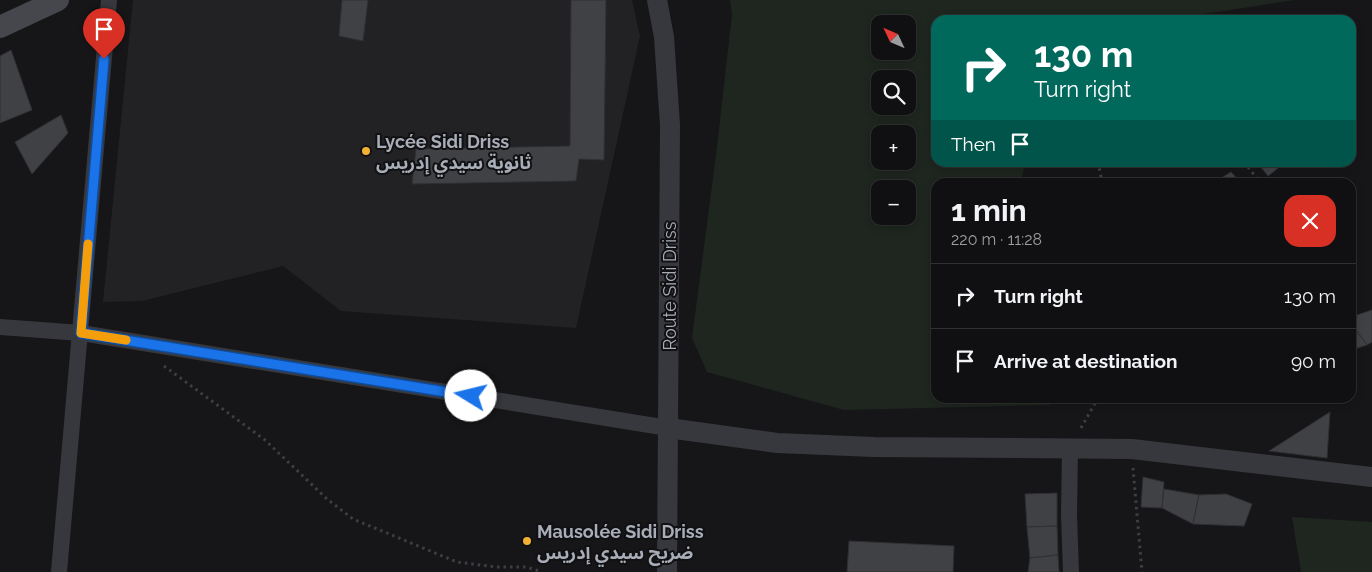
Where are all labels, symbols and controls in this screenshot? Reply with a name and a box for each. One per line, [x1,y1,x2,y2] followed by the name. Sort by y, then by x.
[83,8,125,59] pin
[90,15,118,43] icon: arrive
[871,15,916,60] north arrow
[871,15,916,225] map controls
[1034,34,1133,75] text: 130 m
[951,35,1016,100] icon: right
[871,70,916,115] button: search
[1034,76,1131,102] text: Turn right
[871,125,916,170] button: +
[1006,130,1034,158] icon: arrive
[376,131,532,177] place label: Lycée Sidi Driss ثانوية سيدي إدريس
[951,133,996,155] text: Then
[360,145,372,157] marker: Lycée Sidi Driss ثانوية سيدي إدريس
[871,180,916,225] button: −
[951,193,1027,228] text: 1 min
[1284,195,1336,247] button: close
[659,221,680,350] street label: Route Sidi Driss
[951,230,1042,249] text: 220 m · 11:28
[951,282,979,310] icon: right
[994,285,1083,307] text: Turn right
[1284,285,1336,307] text: 130 m
[951,347,979,375] icon: arrive
[994,350,1178,372] text: Arrive at destination
[1291,350,1336,372] text: 90 m
[444,369,496,421] position arrow
[537,521,704,567] place label: Mausolée Sidi Driss ضريح سيدي إدريس
[521,535,533,547] marker: Mausolée Sidi Driss ضريح سيدي إدريس

